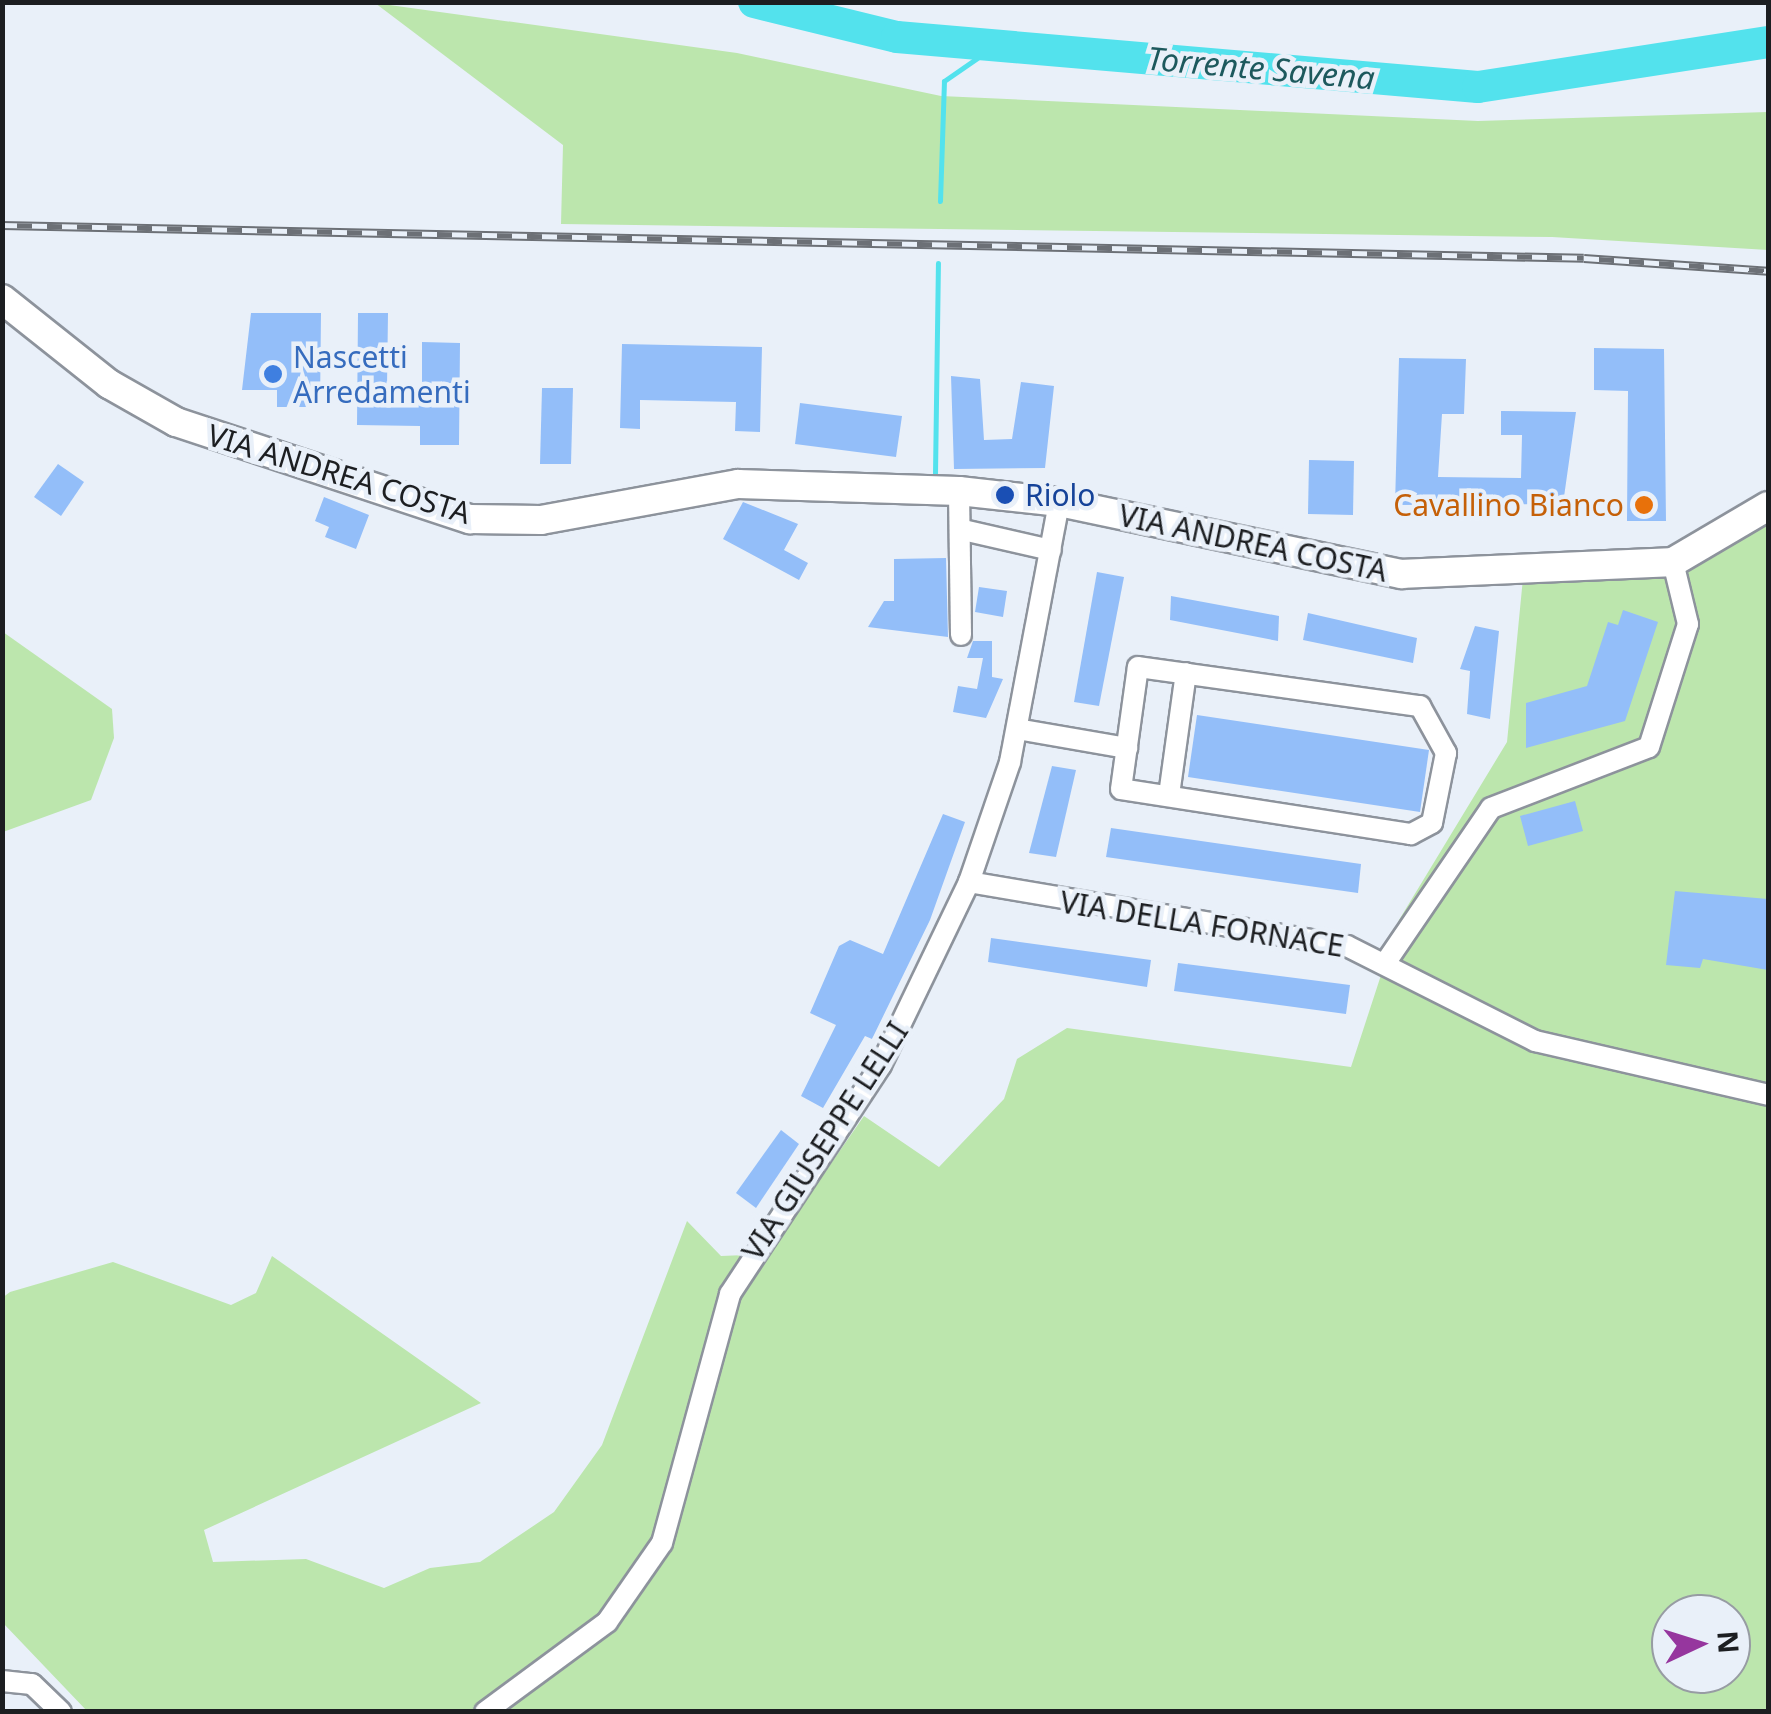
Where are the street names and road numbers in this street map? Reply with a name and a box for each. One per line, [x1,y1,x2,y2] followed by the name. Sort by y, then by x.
[203,417,475,531] street label: VIA ANDREA COSTA
[1116,497,1390,589] street label: VIA ANDREA COSTA
[1058,884,1346,964] street label: VIA DELLA FORNACE
[734,1015,916,1267] street label: VIA GIUSEPPE LELLI

